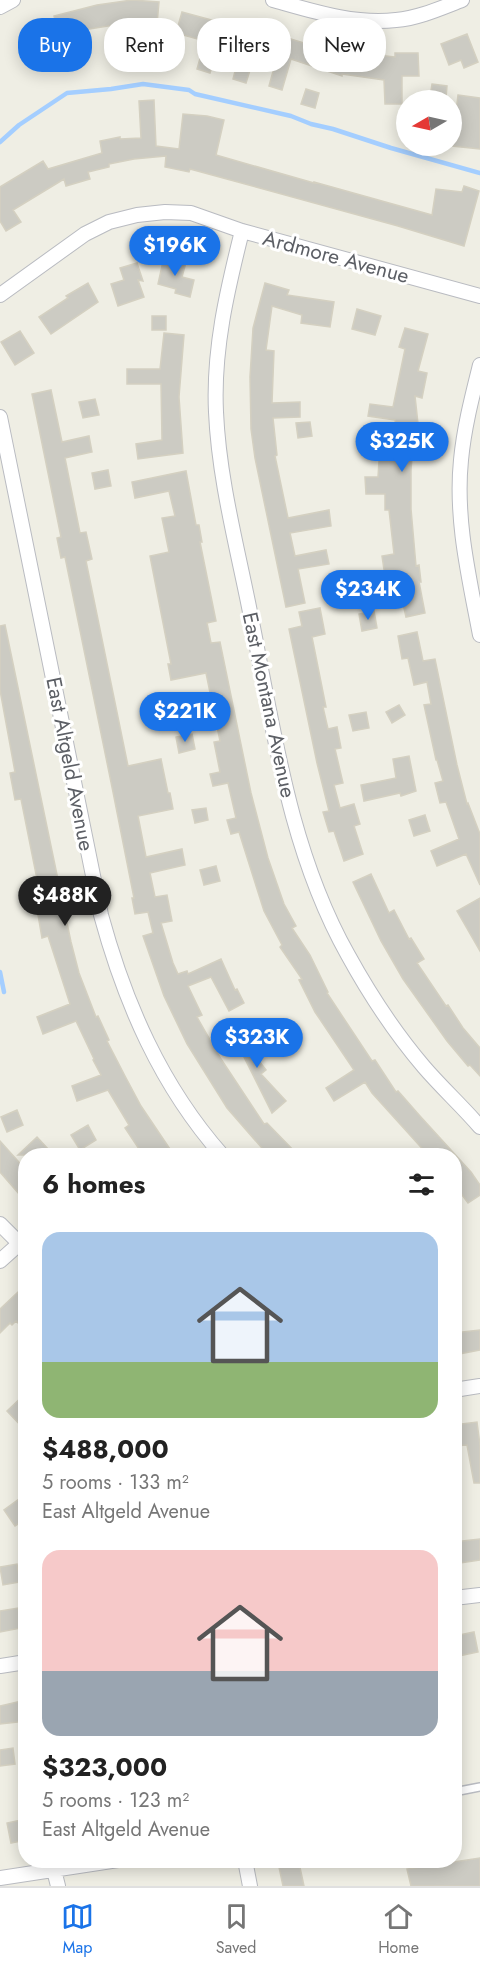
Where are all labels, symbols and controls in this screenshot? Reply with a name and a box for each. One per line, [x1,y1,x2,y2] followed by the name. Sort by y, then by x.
[18,18,92,72] chip: Buy
[104,18,185,72] chip: Rent
[197,18,291,72] chip: Filters
[303,18,386,72] chip: New
[396,90,462,156] north arrow
[396,90,462,156] map controls
[260,223,413,291] street label: Ardmore Avenue
[133,226,217,277] pin: $196K
[143,231,207,260] text: $196K
[360,422,444,473] pin: $325K
[370,427,434,456] text: $325K
[326,570,410,621] pin: $234K
[335,575,401,604] text: $234K
[235,609,303,801] street label: East Montana Avenue
[38,675,102,854] street label: East Altgeld Avenue
[143,692,227,743] pin: $221K
[154,697,216,726] text: $221K
[23,876,107,927] pin: $488K
[32,881,98,910] text: $488K
[215,1018,299,1069] pin: $323K
[225,1023,289,1052] text: $323K
[42,1165,145,1203] text: 6 homes
[405,1168,438,1201] icon: filters
[186,1271,294,1379] icon: home
[42,1430,169,1468] text: $488,000
[42,1468,189,1497] text: 5 rooms · 133 m²
[42,1497,210,1526] text: East Altgeld Avenue
[186,1589,294,1697] icon: home
[42,1748,167,1786] text: $323,000
[42,1786,189,1815] text: 5 rooms · 123 m²
[42,1815,210,1844] text: East Altgeld Avenue
[61,1900,94,1959] tab: Map
[216,1900,256,1959] tab: Saved
[378,1900,419,1959] tab: Home

